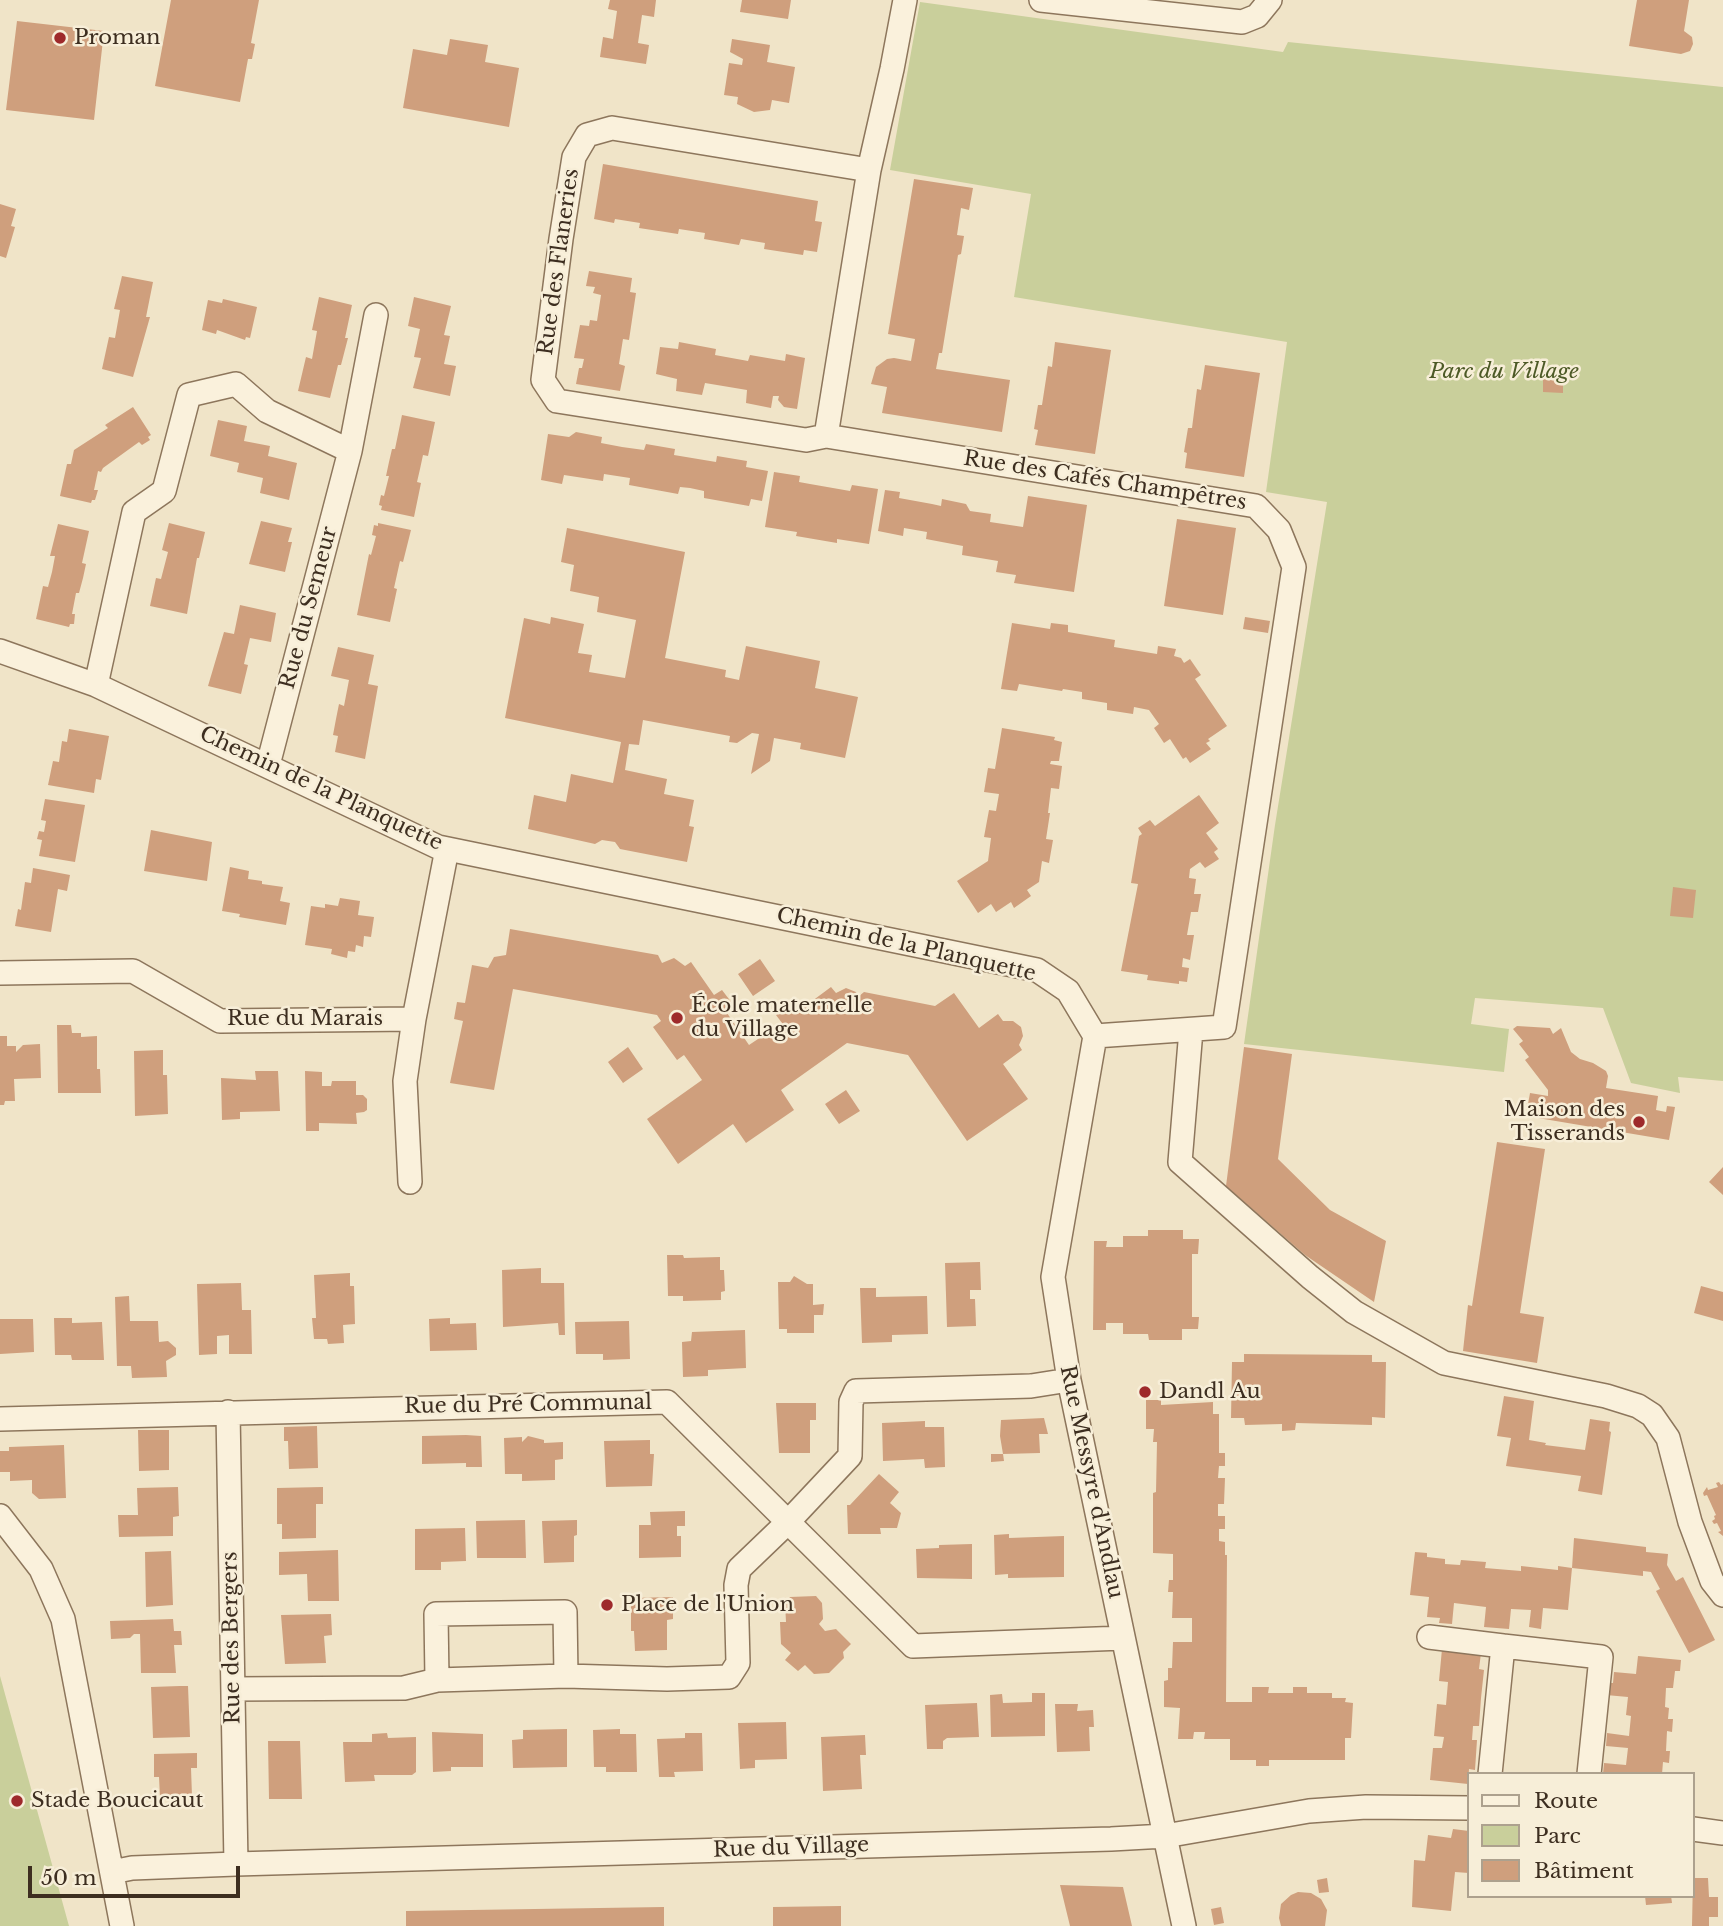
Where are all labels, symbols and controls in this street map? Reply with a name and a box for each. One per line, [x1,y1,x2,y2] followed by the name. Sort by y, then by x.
[74,25,161,51] place label: Proman
[52,30,68,46] marker: Proman
[533,167,585,357] street label: Rue des Flaneries
[1429,359,1579,385] park label: Parc du Village
[962,446,1248,516] street label: Rue des Cafés Champêtres
[275,524,343,692] street label: Rue du Semeur
[195,722,447,856] street label: Chemin de la Planquette
[774,903,1038,987] street label: Chemin de la Planquette
[691,993,872,1043] place label: École maternelle du Village
[227,1006,383,1032] street label: Rue du Marais
[669,1010,685,1026] marker: École maternelle du Village
[1504,1097,1625,1147] place label: Maison des Tisserands
[1631,1114,1647,1130] marker: Maison des Tisserands
[1054,1363,1128,1601] street label: Rue Messyre d'Andlau
[1159,1379,1261,1405] place label: Dandl Au
[1137,1384,1153,1400] marker: Dandl Au
[404,1390,652,1420] street label: Rue du Pré Communal
[218,1551,246,1725] street label: Rue des Bergers
[621,1592,794,1618] place label: Place de l'Union
[599,1597,615,1613] marker: Place de l'Union
[1468,1772,1695,1898] legend
[31,1788,203,1814] place label: Stade Boucicaut
[1534,1788,1598,1814] text: Route
[9,1793,25,1809] marker: Stade Boucicaut
[1534,1823,1581,1849] text: Parc
[713,1833,869,1863] street label: Rue du Village
[32,1853,243,1897] scale bar
[1534,1858,1634,1884] text: Bâtiment
[41,1865,96,1891] text: 50 m

